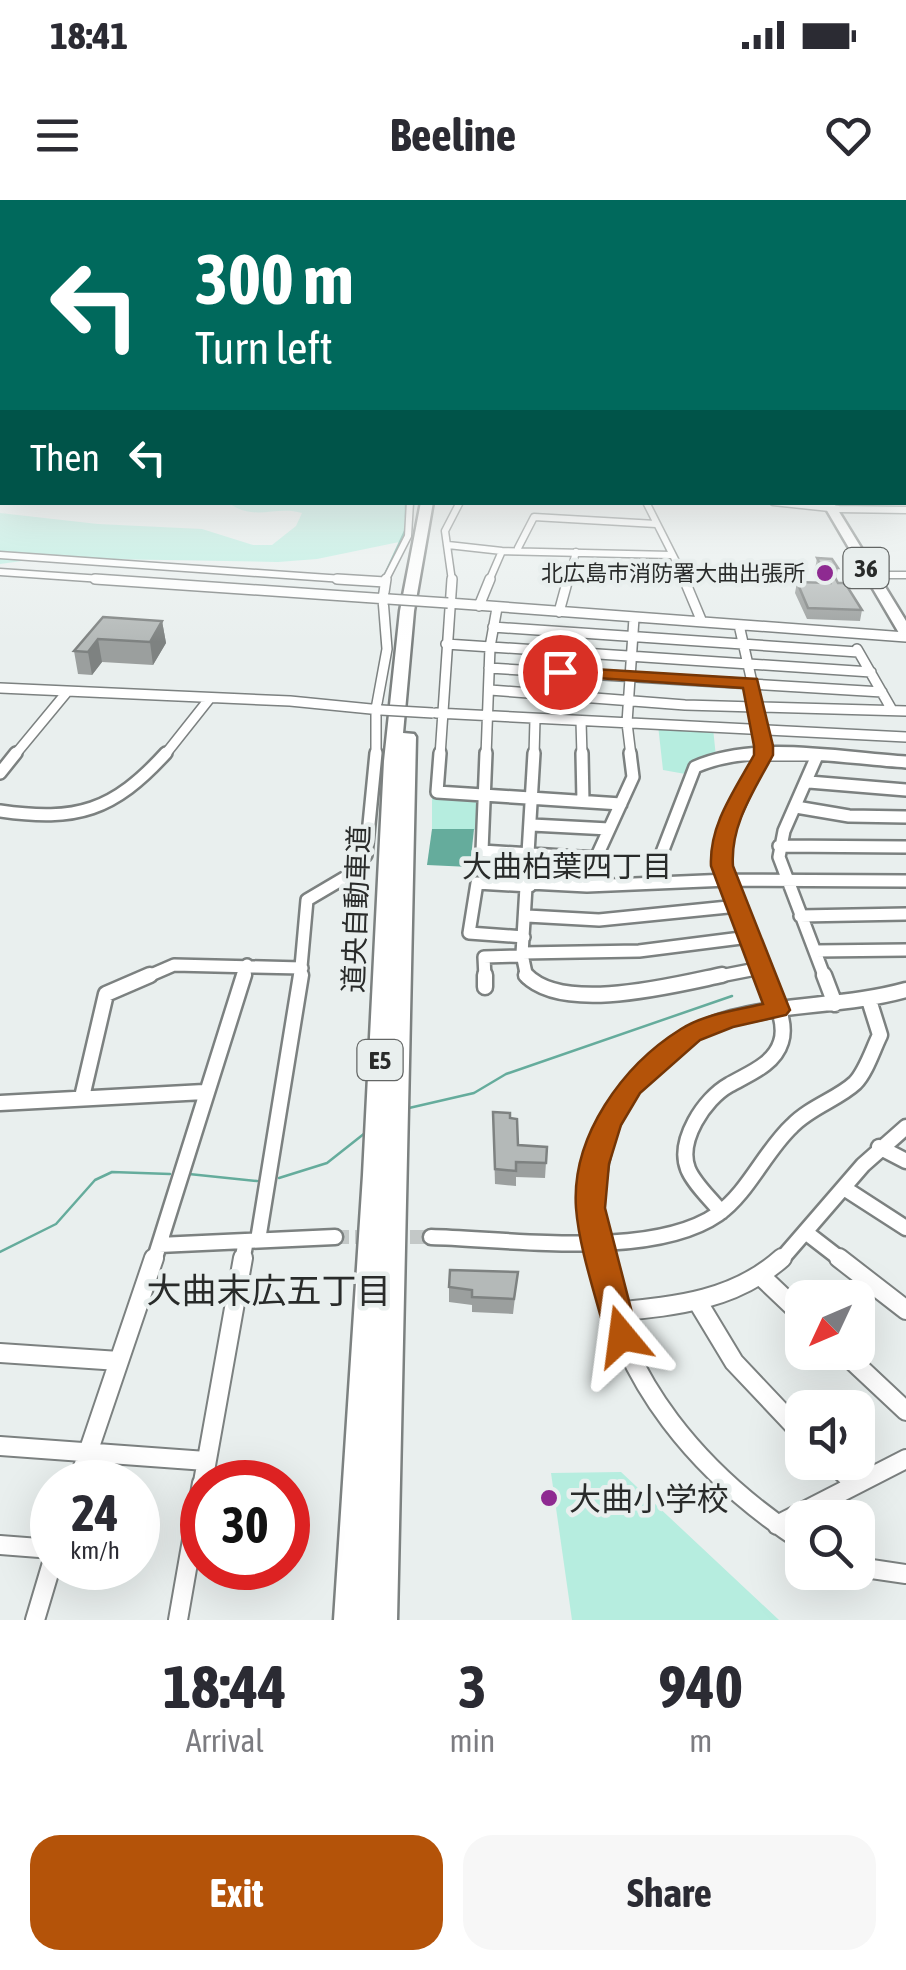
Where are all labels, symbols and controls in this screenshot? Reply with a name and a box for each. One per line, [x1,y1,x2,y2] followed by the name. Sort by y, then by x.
[50,14,128,57] text: 18:41
[30,108,85,163] icon: menu
[821,108,876,163] icon: heart
[390,109,516,161] text: Beeline
[195,239,354,319] text: 300 m
[30,240,160,370] icon: left
[195,322,333,374] text: Turn left
[120,430,175,485] icon: left
[30,436,100,479] text: Then
[844,548,888,588] road number: 36
[541,560,805,586] place label: 北広島市消防署大曲出張所
[814,562,836,584] marker: 北広島市消防署大曲出張所
[518,630,603,715] pin
[533,645,588,700] icon: arrive
[337,824,375,994] street label: 道央自動車道
[462,849,672,883] district label: 大曲柏葉四丁目
[358,1040,402,1080] road number: E5
[146,1270,392,1310] district label: 大曲末広五丁目
[785,1280,875,1370] north arrow
[785,1280,875,1590] map controls
[570,1284,674,1388] position arrow
[785,1390,875,1480] button: sound
[180,1460,310,1590] speed limit sign: 30
[569,1480,729,1517] place label: 大曲小学校
[71,1484,118,1542] text: 24
[538,1487,560,1509] marker: 大曲小学校
[785,1500,875,1590] button: search
[70,1536,120,1564] text: km/h
[163,1652,286,1721] text: 18:44
[458,1652,487,1721] text: 3
[658,1652,743,1721] text: 940
[186,1722,264,1759] text: Arrival
[449,1722,495,1759] text: min
[689,1722,712,1759] text: m
[30,1835,443,1950] button: Exit
[463,1835,876,1950] button: Share

